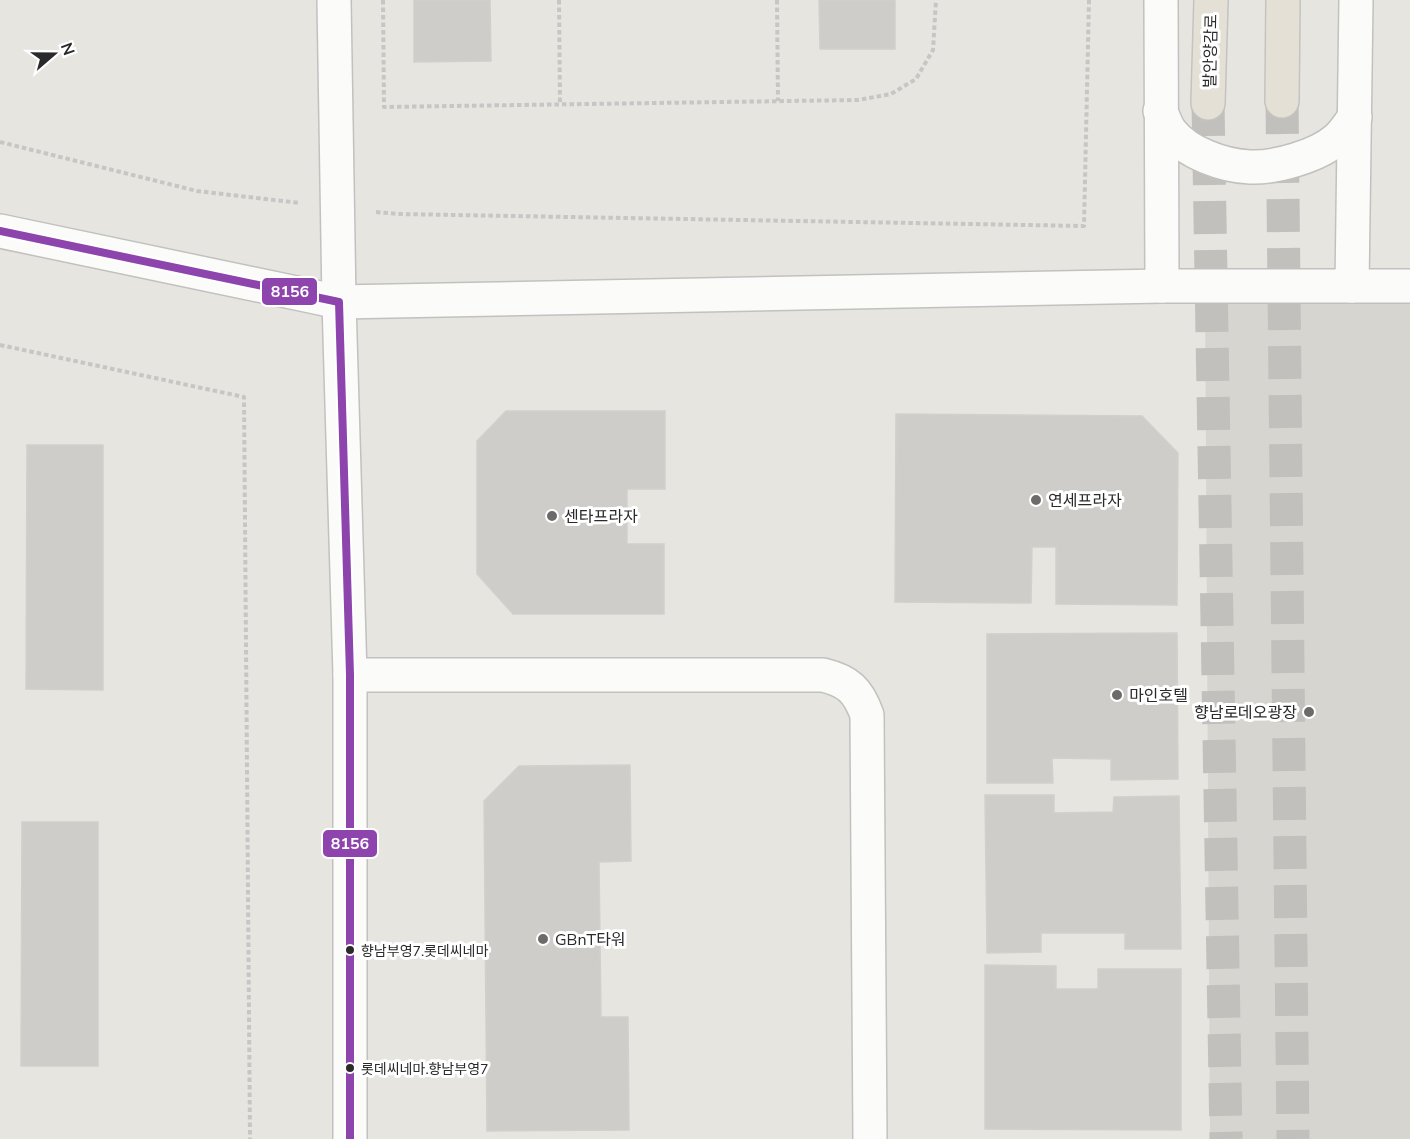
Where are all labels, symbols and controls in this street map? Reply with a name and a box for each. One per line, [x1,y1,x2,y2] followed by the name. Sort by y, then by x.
[1199,14,1223,88] street label: 발안양감로
[24,24,84,84] north arrow
[55,40,80,59] text: N
[261,277,318,306] line badge: 8156
[271,281,309,303] text: 8156
[1048,490,1122,512] place label: 연세프라자
[1029,493,1043,507] marker: 연세프라자
[564,506,638,528] place label: 센타프라자
[545,509,559,523] marker: 센타프라자
[1129,685,1188,707] place label: 마인호텔
[1110,688,1124,702] marker: 마인호텔
[1194,702,1297,724] place label: 향남로데오광장
[1302,705,1316,719] marker: 향남로데오광장
[322,829,378,858] line badge: 8156
[331,833,369,855] text: 8156
[555,929,626,951] place label: GBnT타워
[536,932,550,946] marker: GBnT타워
[361,942,489,961] place label: 향남부영7.롯데씨네마
[344,944,356,956] marker: 향남부영7.롯데씨네마
[361,1060,489,1079] place label: 롯데씨네마.향남부영7
[344,1062,356,1074] marker: 롯데씨네마.향남부영7

